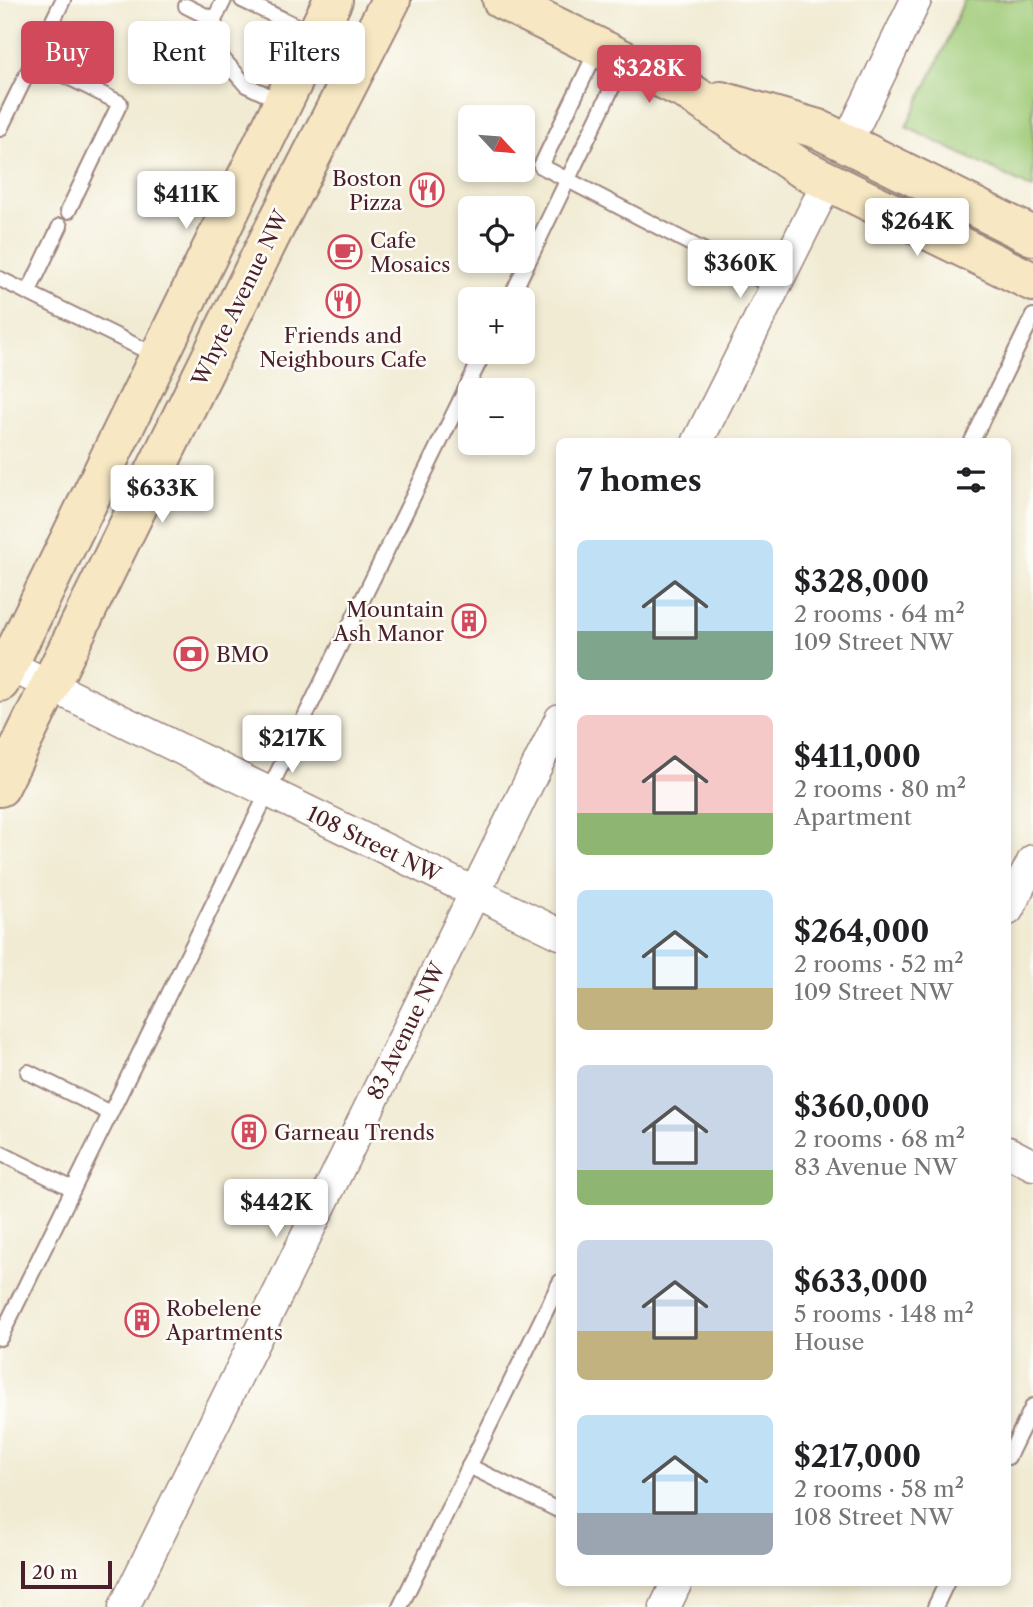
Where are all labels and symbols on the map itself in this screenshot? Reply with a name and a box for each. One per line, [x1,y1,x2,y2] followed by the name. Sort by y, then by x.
[600,46,698,105] pin: $328K
[458,105,536,182] north arrow
[332,166,403,215] place label: Boston Pizza
[408,171,446,209] restaurant icon: Boston Pizza
[137,172,235,231] pin: $411K
[868,198,966,258] pin: $264K
[186,205,294,391] street label: Whyte Avenue NW
[370,228,450,277] place label: Cafe Mosaics
[326,233,364,271] cafe icon: Cafe Mosaics
[691,240,789,300] pin: $360K
[324,282,362,320] restaurant icon: Friends and Neighbours Cafe
[259,323,427,372] place label: Friends and Neighbours Cafe
[113,466,211,525] pin: $633K
[333,597,444,646] place label: Mountain Ash Manor
[450,602,488,640] building icon: Mountain Ash Manor
[172,635,210,673] bank icon: BMO
[216,642,269,667] place label: BMO
[243,716,341,775] pin: $217K
[303,801,446,888] street label: 108 Street NW
[362,958,450,1104] street label: 83 Avenue NW
[230,1113,268,1151] building icon: Garneau Trends
[274,1120,435,1145] place label: Garneau Trends
[227,1180,325,1239] pin: $442K
[165,1296,283,1345] place label: Robelene Apartments
[123,1301,161,1339] building icon: Robelene Apartments
[21,1558,112,1590] scale bar

